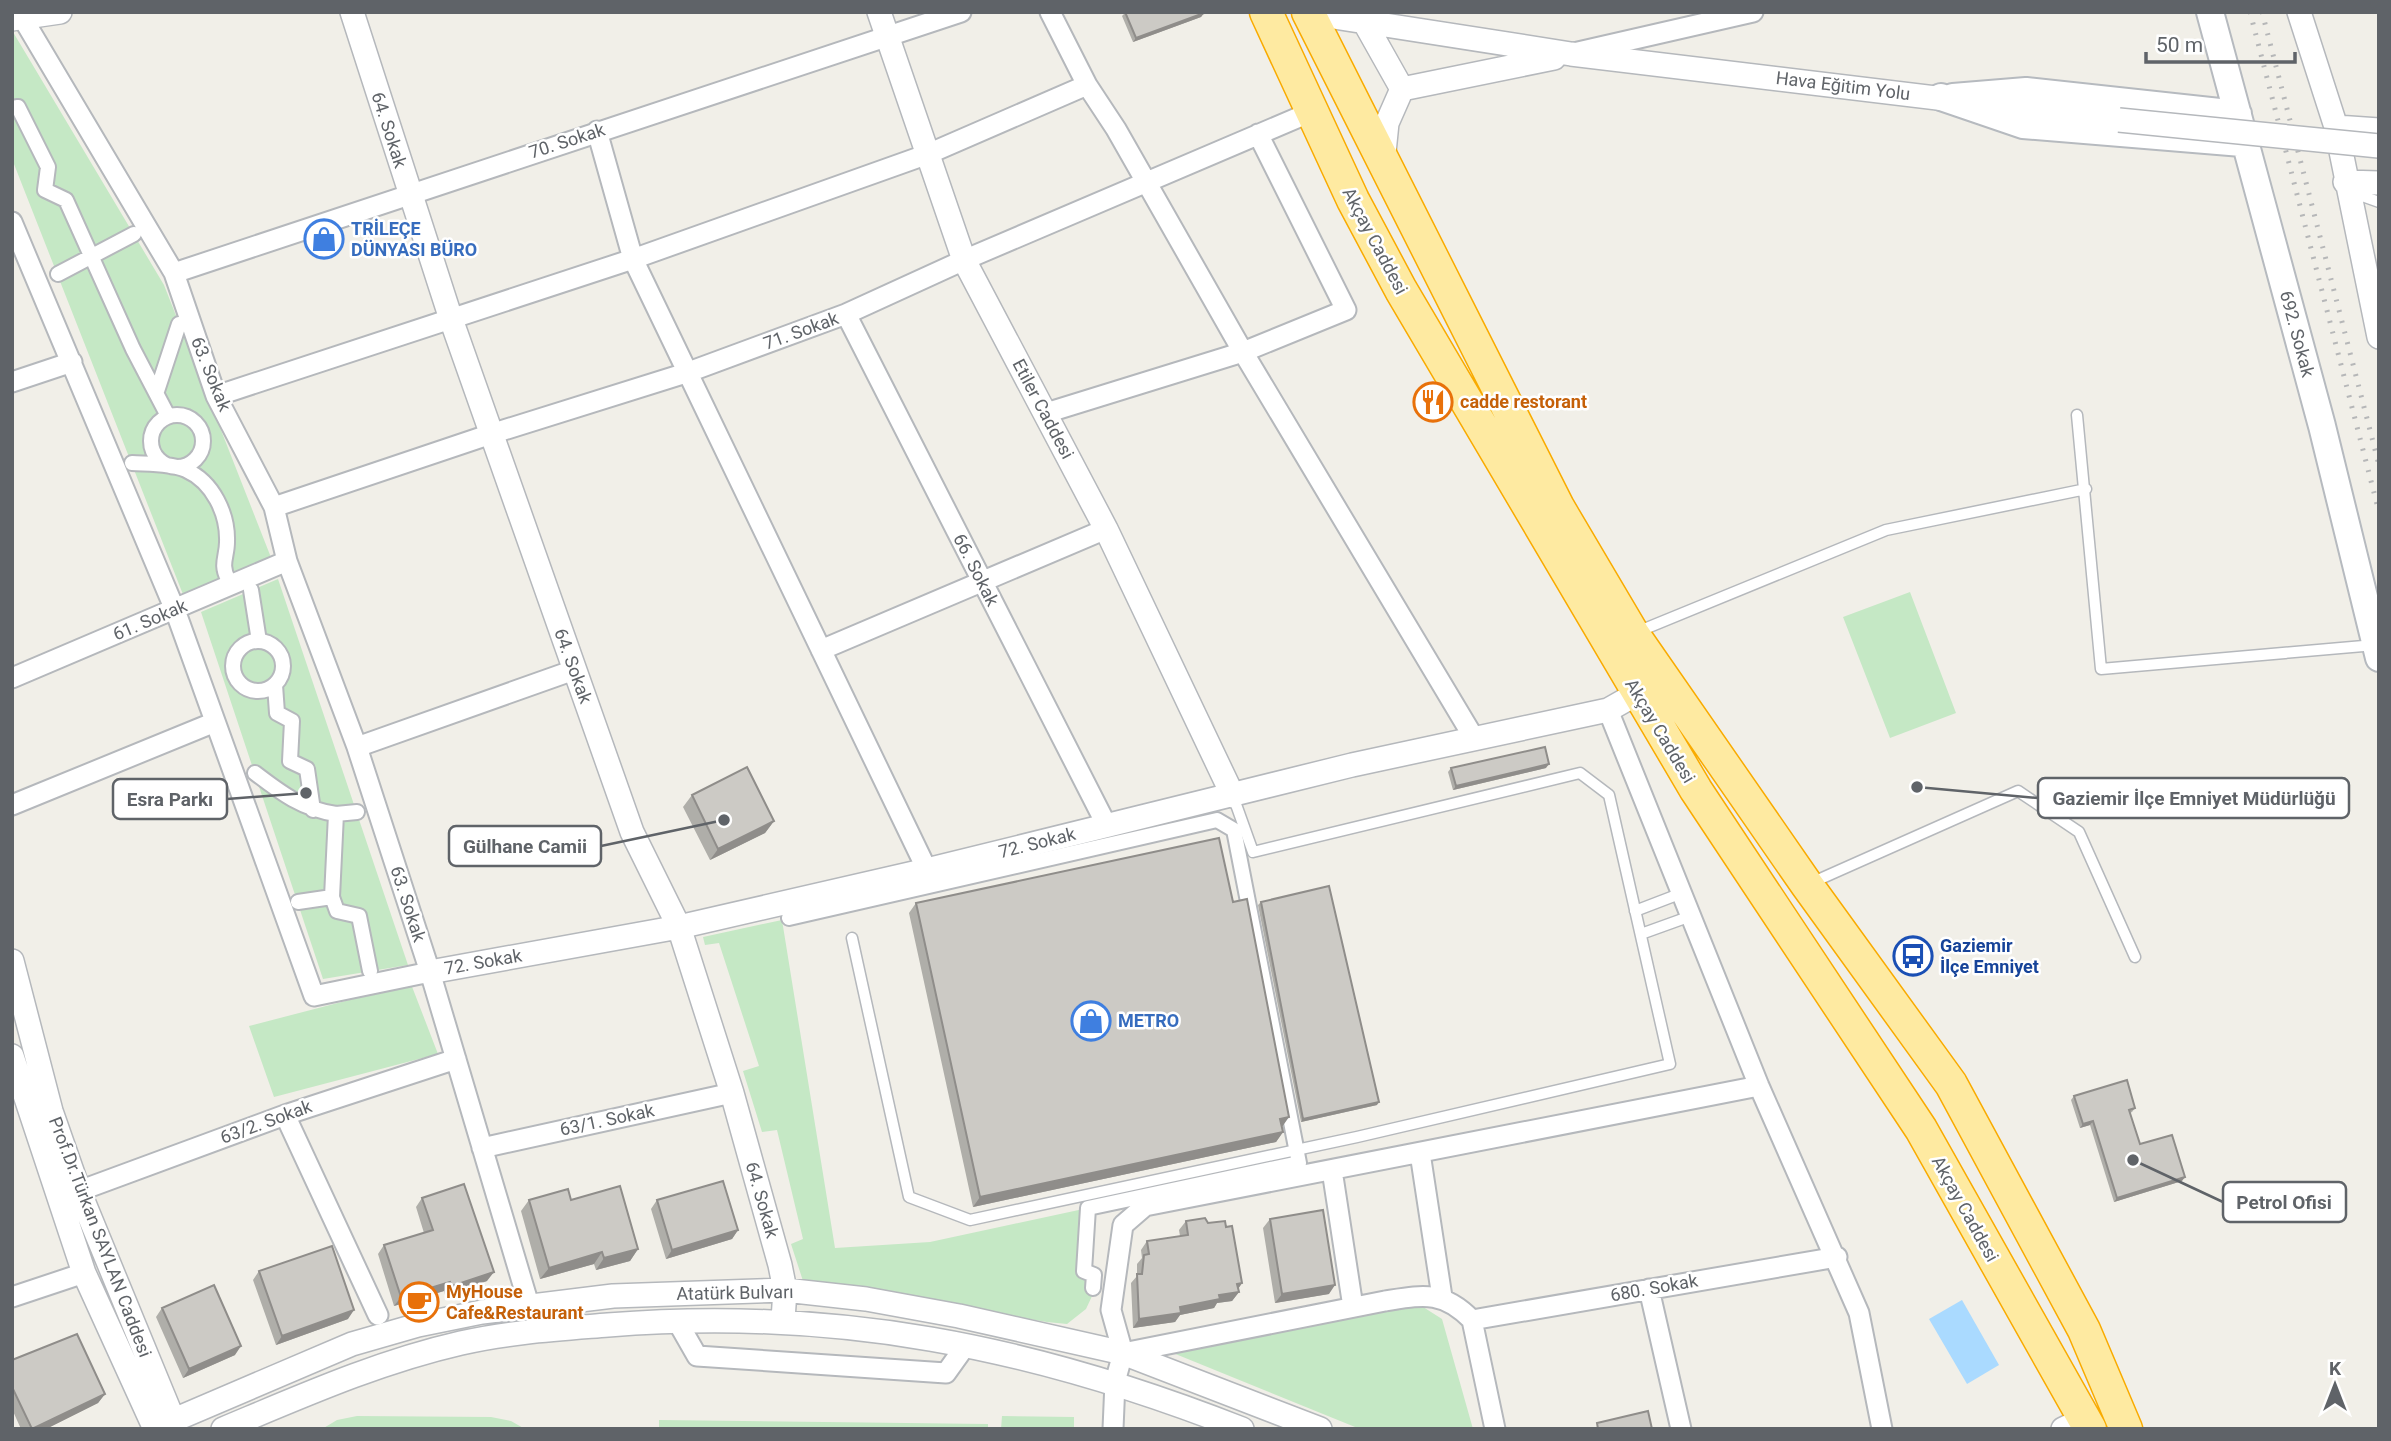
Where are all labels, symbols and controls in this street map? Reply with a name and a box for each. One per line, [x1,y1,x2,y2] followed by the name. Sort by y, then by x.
[2146,21,2295,65] scale bar
[2156,33,2203,57] text: 50 m
[1775,67,1911,104] street label: Hava Eğitim Yolu
[367,89,412,171] street label: 64. Sokak
[526,118,608,163] street label: 70. Sokak
[1339,184,1412,298] street label: Akçay Caddesi
[303,218,345,260] shop icon: TRİLEÇE DÜNYASI BÜRO
[351,218,477,260] place label: TRİLEÇE DÜNYASI BÜRO
[2276,288,2319,380] street label: 692. Sokak
[760,307,842,354] street label: 71. Sokak
[187,334,236,415] street label: 63. Sokak
[1008,355,1079,462] street label: Etiler Caddesi
[1412,381,1454,423] restaurant icon: cadde restorant
[1460,391,1587,412] place label: cadde restorant
[949,530,1004,610] street label: 66. Sokak
[110,594,191,645] street label: 61. Sokak
[550,625,597,707] street label: 64. Sokak
[1621,675,1700,787] street label: Akçay Caddesi
[2038,778,2349,818] callout: Gaziemir İlçe Emniyet Müdürlüğü
[113,779,227,819] callout: Esra Parkı
[2052,787,2336,810] text: Gaziemir İlçe Emniyet Müdürlüğü
[127,788,213,811] text: Esra Parkı
[996,823,1078,862] street label: 72. Sokak
[449,826,601,866] callout: Gülhane Camii
[463,835,587,858] text: Gülhane Camii
[386,863,431,945] street label: 63. Sokak
[1892,935,1934,977] bus stop icon: Gaziemir İlçe Emniyet
[1940,935,2039,977] place label: Gaziemir İlçe Emniyet
[442,944,524,979] street label: 72. Sokak
[1070,1000,1112,1042] shop icon: METRO
[1118,1010,1179,1031] place label: METRO
[217,1095,315,1148] street label: 63/2. Sokak
[558,1099,657,1140] street label: 63/1. Sokak
[45,1114,156,1360] street label: Prof.Dr.Türkan SAYLAN Caddesi
[1928,1152,2003,1265] street label: Akçay Caddesi
[742,1159,784,1241] street label: 64. Sokak
[2223,1182,2346,1222] callout: Petrol Ofisi
[2236,1191,2332,1214] text: Petrol Ofisi
[1608,1269,1700,1306] street label: 680. Sokak
[398,1281,440,1323] cafe icon: MyHouse Cafe&Restaurant
[446,1281,584,1323] place label: MyHouse Cafe&Restaurant
[676,1281,794,1304] street label: Atatürk Bulvarı
[2300,1350,2370,1420] north arrow
[2329,1357,2342,1380] text: K

